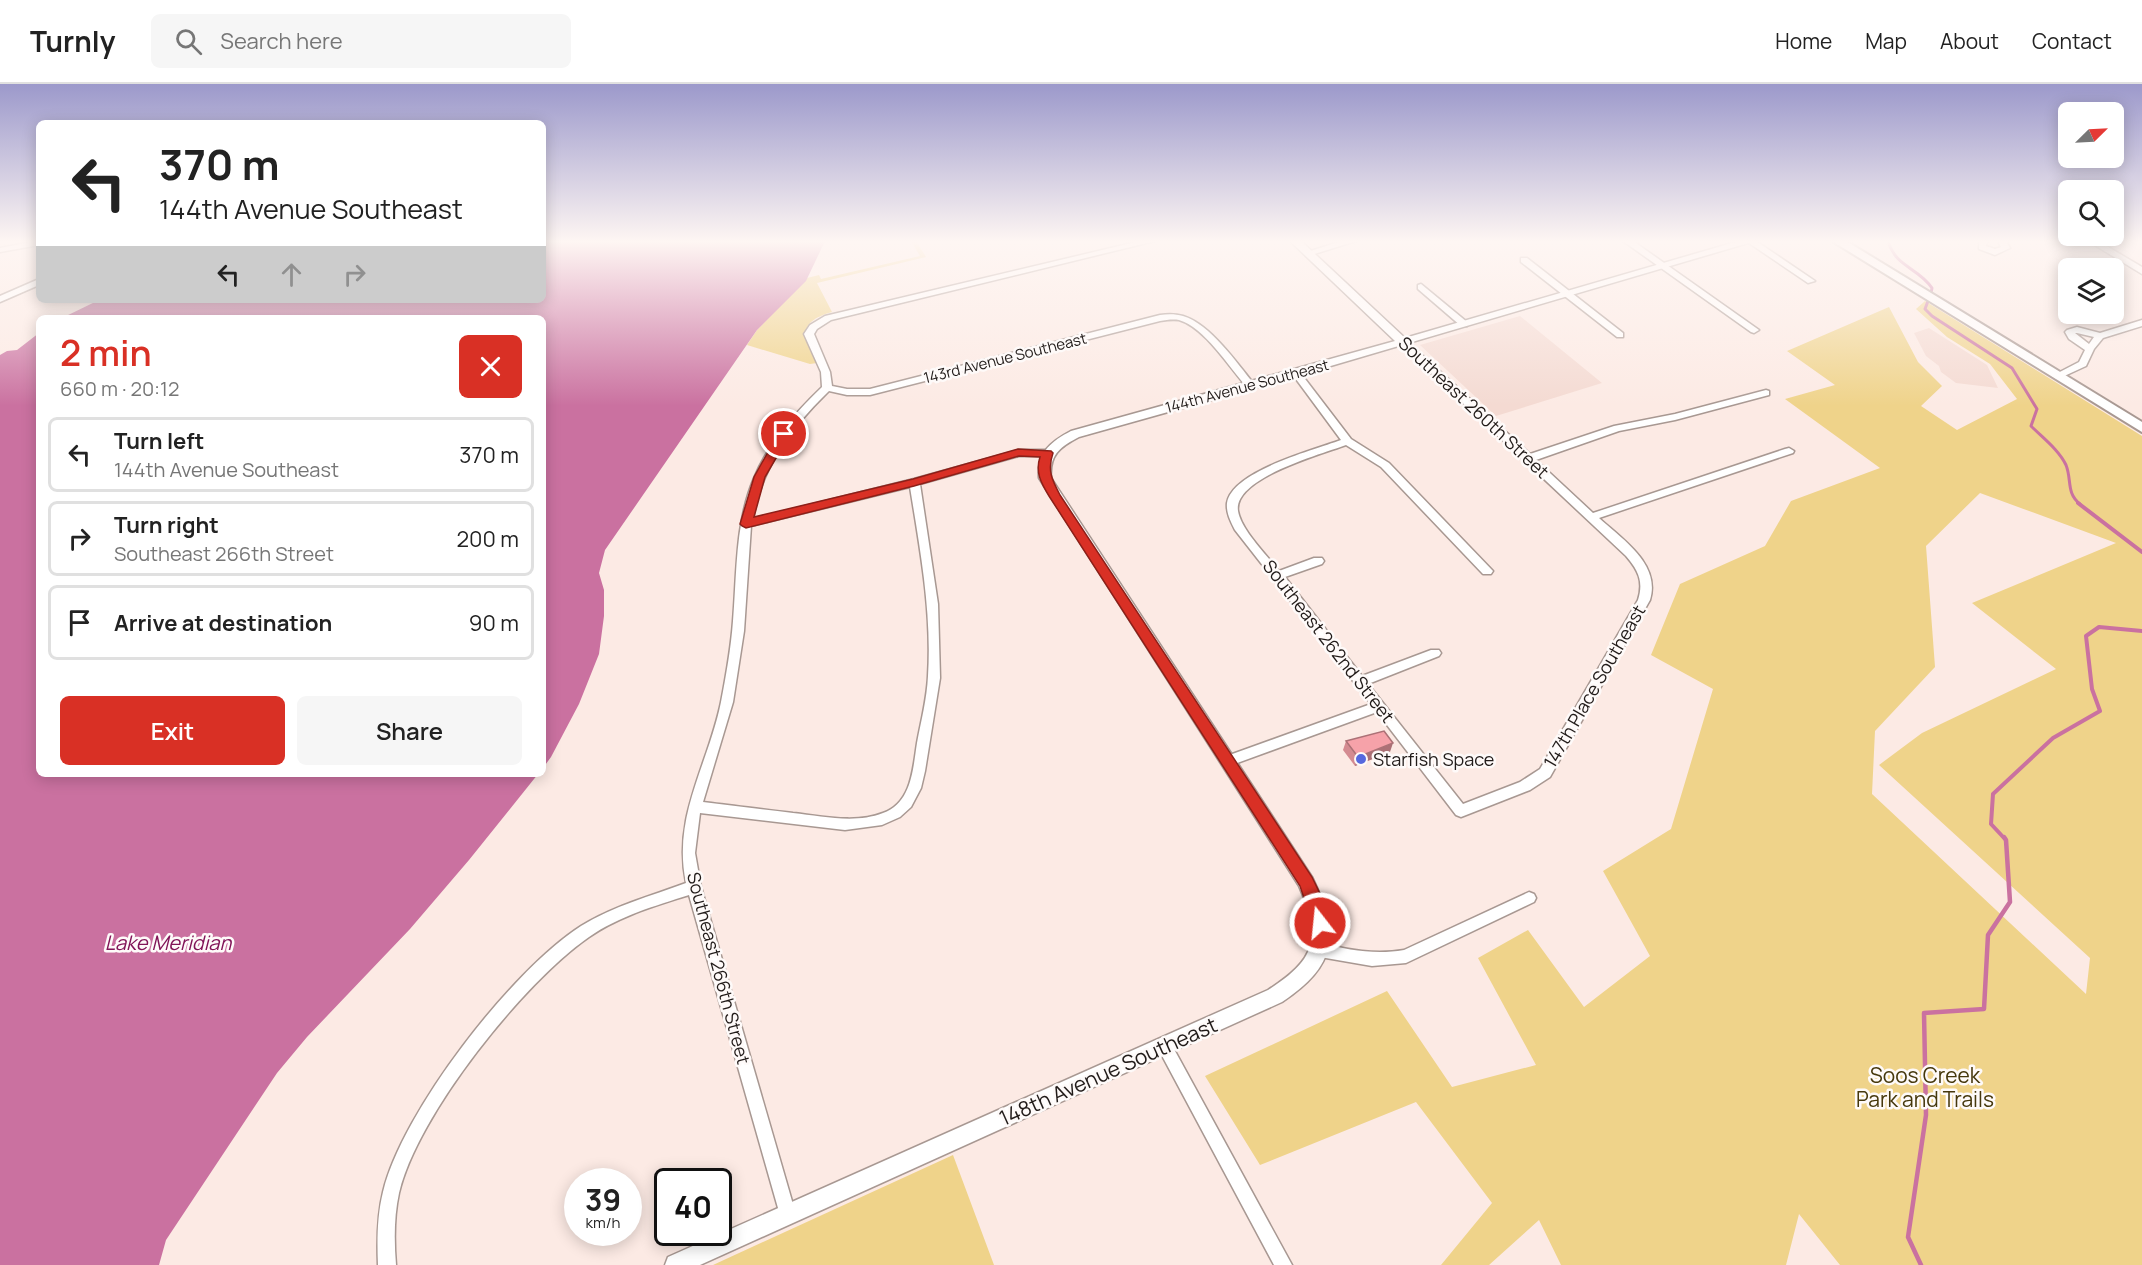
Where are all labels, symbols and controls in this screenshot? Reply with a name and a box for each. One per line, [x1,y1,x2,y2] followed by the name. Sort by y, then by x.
[151,14,571,68] search box
[30,22,115,60] text: Turnly
[172,25,205,58] icon: search
[220,26,343,56] text: Search here
[1775,27,1832,55] text: Home
[1865,27,1907,55] text: Map
[1940,27,1999,55] text: About
[2032,27,2112,55] text: Contact
[2058,102,2124,168] north arrow
[2058,102,2124,324] map controls
[159,135,280,193] text: 370 m
[60,144,138,222] icon: left
[2058,180,2124,246] button: search
[159,190,463,227] text: 144th Avenue Southeast
[212,258,245,291] icon: left
[275,258,308,291] icon: ahead
[338,258,371,291] icon: right
[2058,258,2124,324] button: layers
[60,328,152,377] text: 2 min
[921,328,1089,388] street label: 143rd Avenue Southeast
[1394,331,1554,483] street label: Southeast 260th Street
[459,335,522,398] button: close
[1163,354,1331,418] street label: 144th Avenue Southeast
[60,375,179,402] text: 660 m · 20:12
[758,408,809,459] pin
[767,417,800,450] icon: arrive
[114,426,204,456] text: Turn left
[63,438,96,471] icon: left
[459,440,519,470] text: 370 m
[114,456,339,483] text: 144th Avenue Southeast
[114,510,219,540] text: Turn right
[63,522,96,555] icon: right
[457,524,519,554] text: 200 m
[114,540,334,567] text: Southeast 266th Street
[1258,555,1400,727] street label: Southeast 262nd Street
[1538,600,1650,772] street label: 147th Place Southeast
[63,606,96,639] icon: arrive
[114,608,332,638] text: Arrive at destination
[469,608,519,638] text: 90 m
[60,696,285,765] button: Exit
[297,696,522,765] button: Share
[1373,747,1494,771] place label: Starfish Space
[1354,752,1368,766] marker: Starfish Space
[682,869,756,1067] street label: Southeast 266th Street
[1288,891,1352,955] position arrow
[105,929,232,956] water label: Lake Meridian
[995,1010,1221,1132] street label: 148th Avenue Southeast
[1856,1061,1994,1113] park label: Soos Creek Park and Trails
[654,1168,732,1246] speed limit sign: 40
[585,1179,621,1220] text: 39
[586,1212,620,1233] text: km/h

